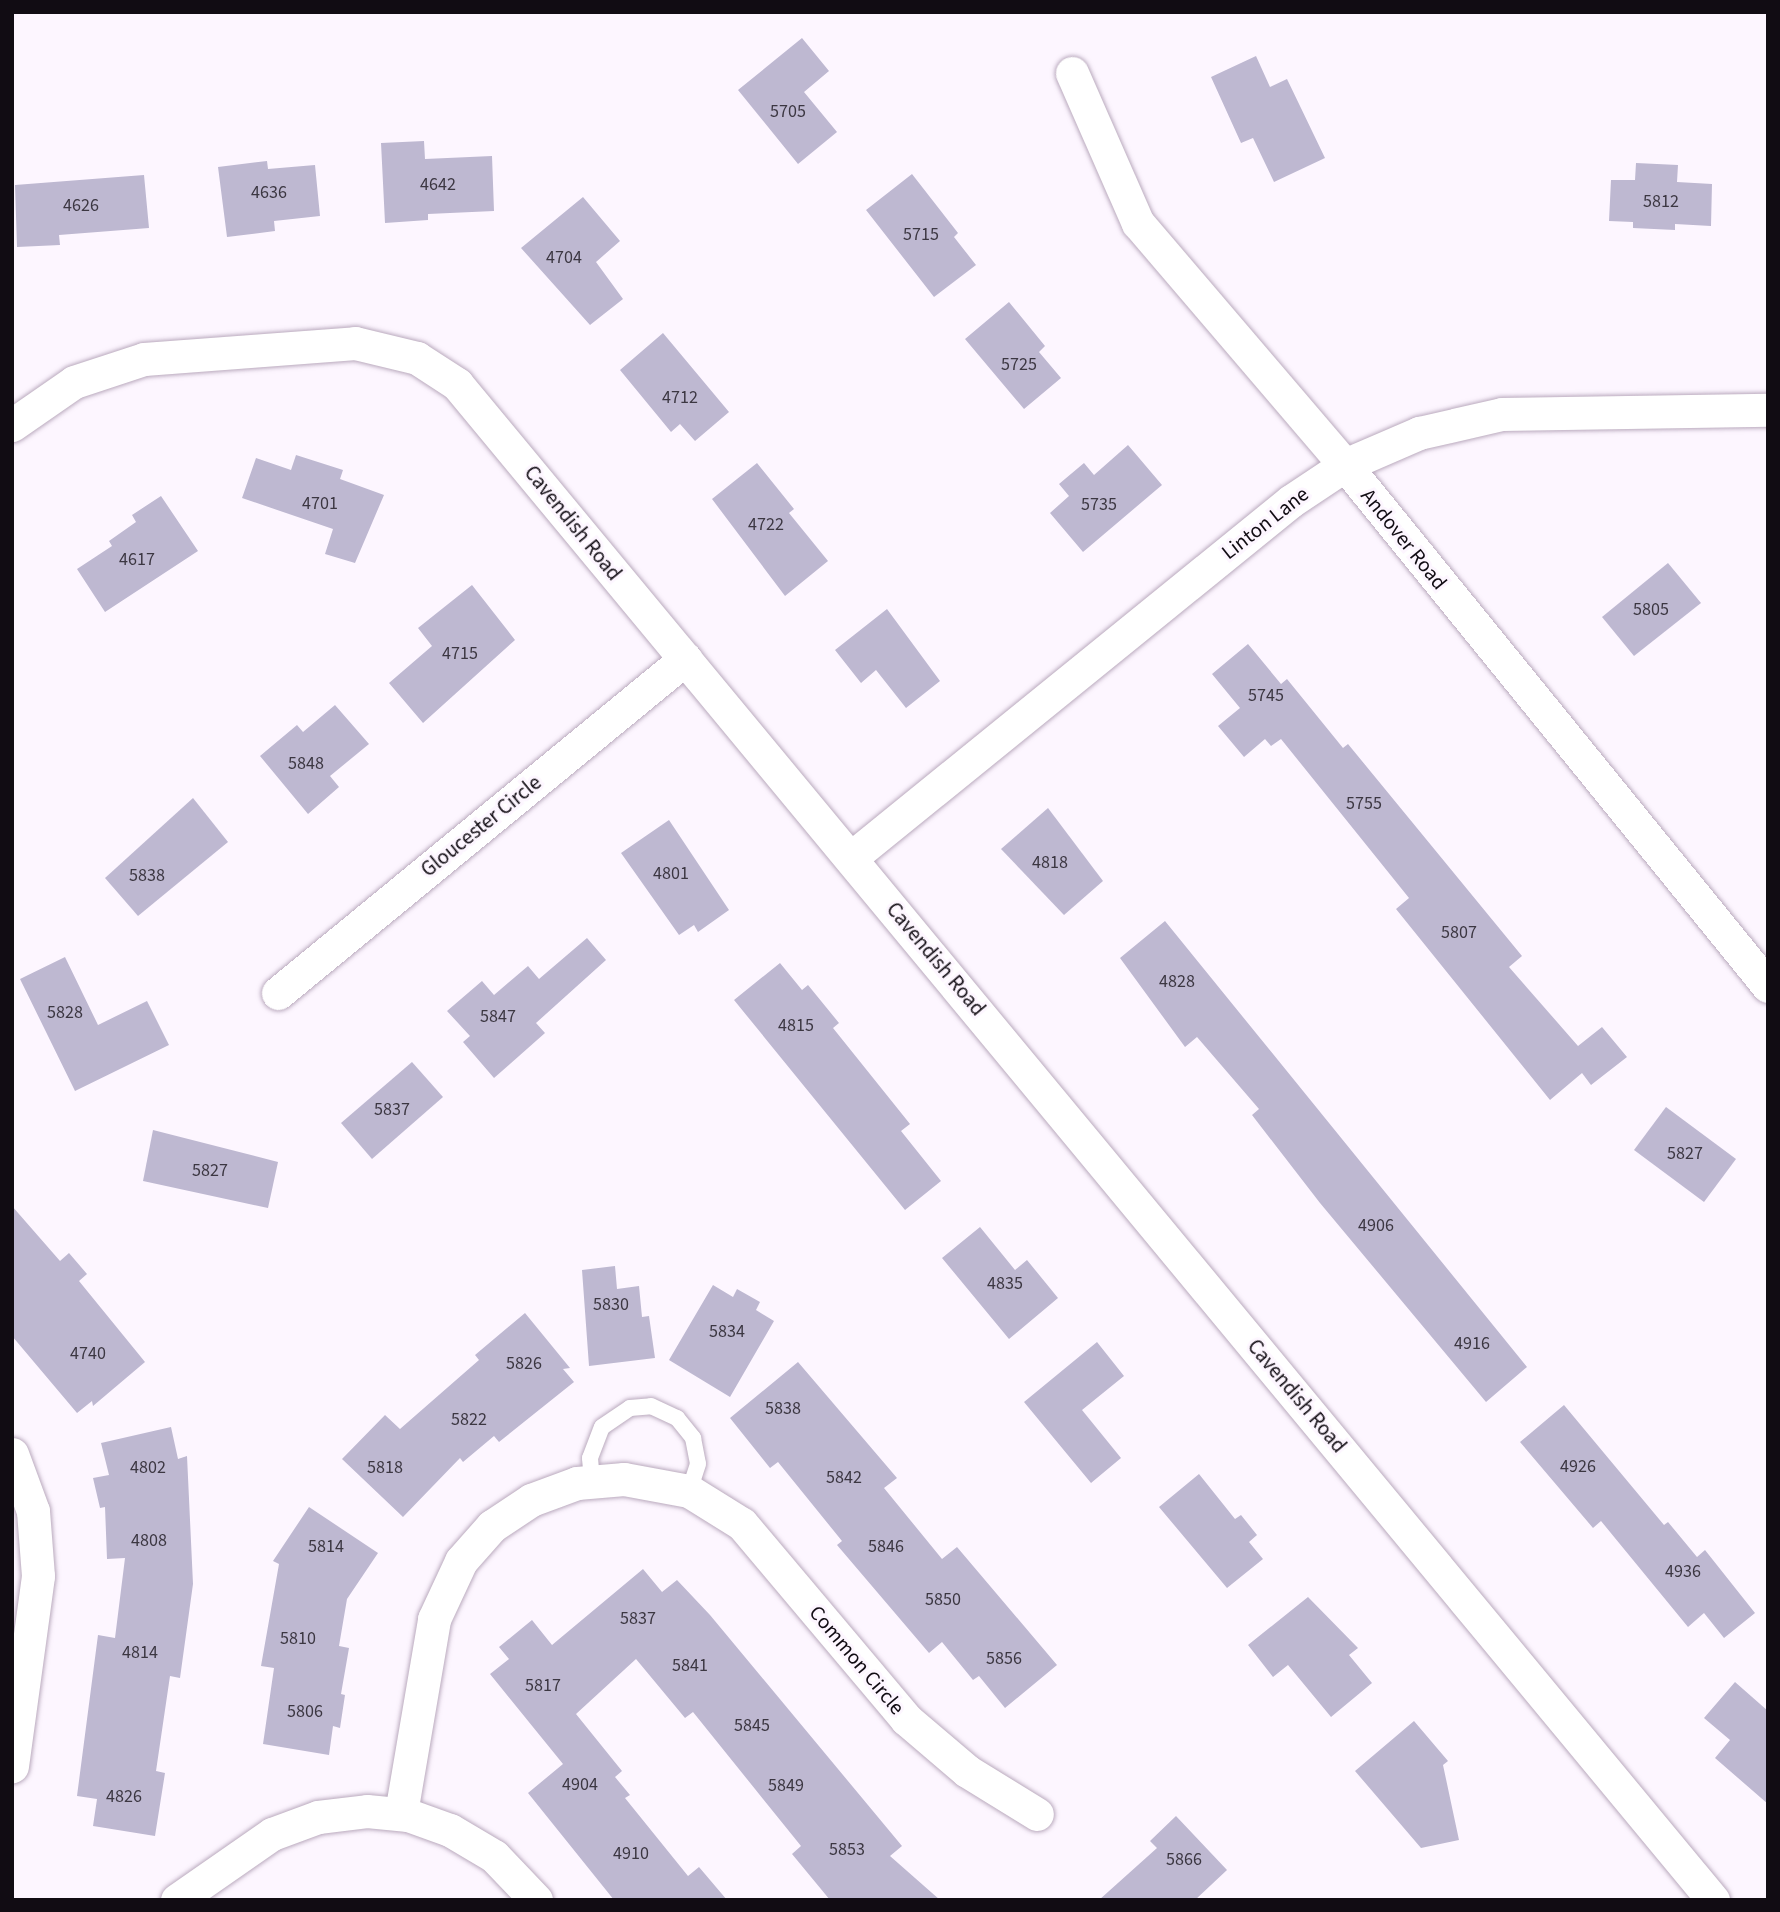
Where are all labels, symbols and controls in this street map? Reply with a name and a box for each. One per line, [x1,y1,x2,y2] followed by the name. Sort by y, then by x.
[770,101,806,123] house number: 5705
[420,174,456,196] house number: 4642
[251,182,287,204] house number: 4636
[1643,191,1679,213] house number: 5812
[63,195,99,217] house number: 4626
[903,224,939,246] house number: 5715
[546,247,582,269] house number: 4704
[1001,354,1037,376] house number: 5725
[662,387,698,409] house number: 4712
[519,460,627,586] street label: Cavendish Road
[1216,481,1314,565] street label: Linton Lane
[1356,483,1452,595] street label: Andover Road
[302,493,338,515] house number: 4701
[1081,494,1117,516] house number: 5735
[748,514,784,536] house number: 4722
[119,549,155,571] house number: 4617
[1633,599,1669,621] house number: 5805
[442,643,478,665] house number: 4715
[1248,685,1284,707] house number: 5745
[288,753,324,775] house number: 5848
[416,770,546,882] street label: Gloucester Circle
[1346,793,1382,815] house number: 5755
[1032,852,1068,874] house number: 4818
[653,863,689,885] house number: 4801
[129,865,165,887] house number: 5838
[881,897,991,1021] street label: Cavendish Road
[1441,922,1477,944] house number: 5807
[1159,971,1195,993] house number: 4828
[47,1002,83,1024] house number: 5828
[480,1006,516,1028] house number: 5847
[778,1015,814,1037] house number: 4815
[374,1099,410,1121] house number: 5837
[1667,1143,1703,1165] house number: 5827
[192,1160,228,1182] house number: 5827
[1358,1215,1394,1237] house number: 4906
[987,1273,1023,1295] house number: 4835
[593,1294,629,1316] house number: 5830
[709,1321,745,1343] house number: 5834
[1454,1333,1490,1355] house number: 4916
[1242,1334,1352,1458] street label: Cavendish Road
[70,1343,106,1365] house number: 4740
[506,1353,542,1375] house number: 5826
[765,1398,801,1420] house number: 5838
[451,1409,487,1431] house number: 5822
[1560,1456,1596,1478] house number: 4926
[130,1457,166,1479] house number: 4802
[367,1457,403,1479] house number: 5818
[826,1467,862,1489] house number: 5842
[131,1530,167,1552] house number: 4808
[308,1536,344,1558] house number: 5814
[868,1536,904,1558] house number: 5846
[1665,1561,1701,1583] house number: 4936
[925,1589,961,1611] house number: 5850
[804,1600,910,1720] street label: Common Circle
[620,1608,656,1630] house number: 5837
[280,1628,316,1650] house number: 5810
[122,1642,158,1664] house number: 4814
[986,1648,1022,1670] house number: 5856
[672,1655,708,1677] house number: 5841
[525,1675,561,1697] house number: 5817
[287,1701,323,1723] house number: 5806
[734,1715,770,1737] house number: 5845
[562,1774,598,1796] house number: 4904
[768,1775,804,1797] house number: 5849
[106,1786,142,1808] house number: 4826
[829,1839,865,1861] house number: 5853
[613,1843,649,1865] house number: 4910
[1166,1849,1202,1871] house number: 5866

